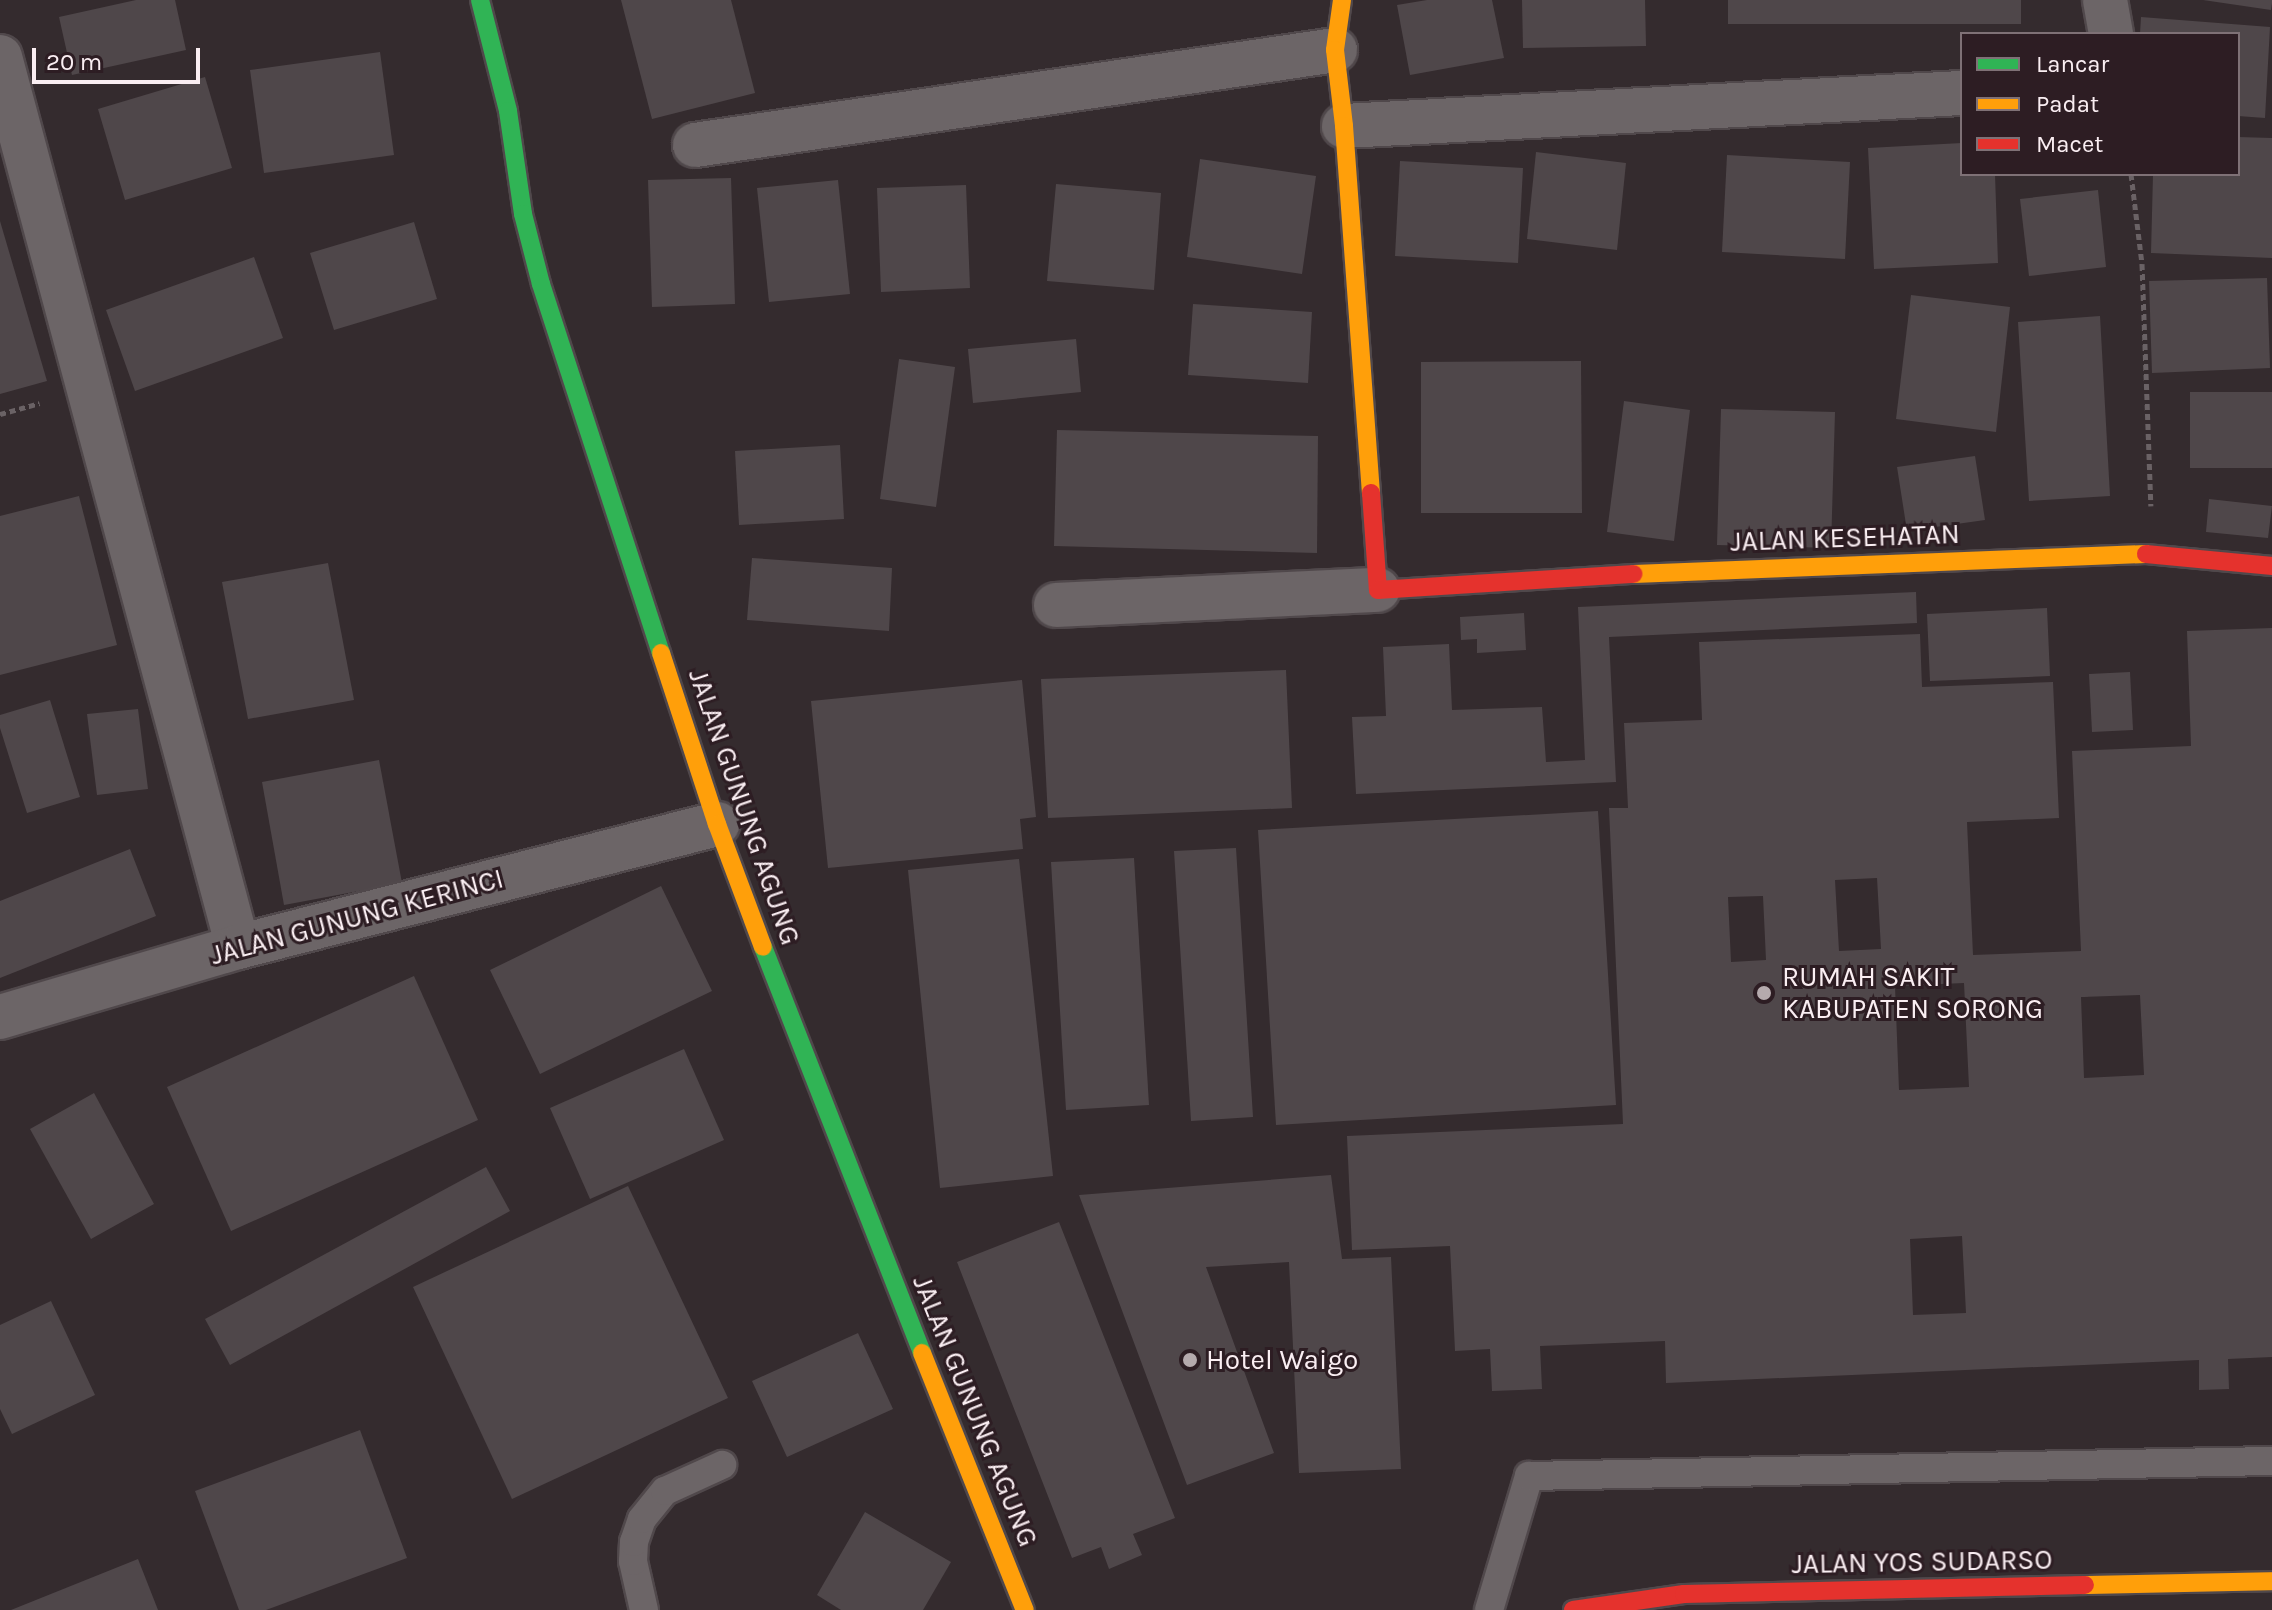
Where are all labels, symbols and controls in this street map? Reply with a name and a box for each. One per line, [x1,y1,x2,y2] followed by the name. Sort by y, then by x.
[36,32,204,82] scale bar
[1960,32,2240,176] legend
[46,48,102,76] text: 20 m
[2036,50,2109,78] text: Lancar
[2036,90,2099,118] text: Padat
[2036,130,2103,158] text: Macet
[1730,517,1960,559] street label: JALAN KESEHATAN
[681,665,807,949] street label: JALAN GUNUNG AGUNG
[207,862,507,972] street label: JALAN GUNUNG KERINCI
[1782,960,2043,1026] place label: RUMAH SAKIT KABUPATEN SORONG
[1753,982,1775,1004] marker: RUMAH SAKIT KABUPATEN SORONG
[905,1270,1045,1552] street label: JALAN GUNUNG AGUNG
[1206,1343,1358,1377] place label: Hotel Waigo
[1181,1351,1199,1369] marker: Hotel Waigo
[1791,1543,2053,1581] street label: JALAN YOS SUDARSO

